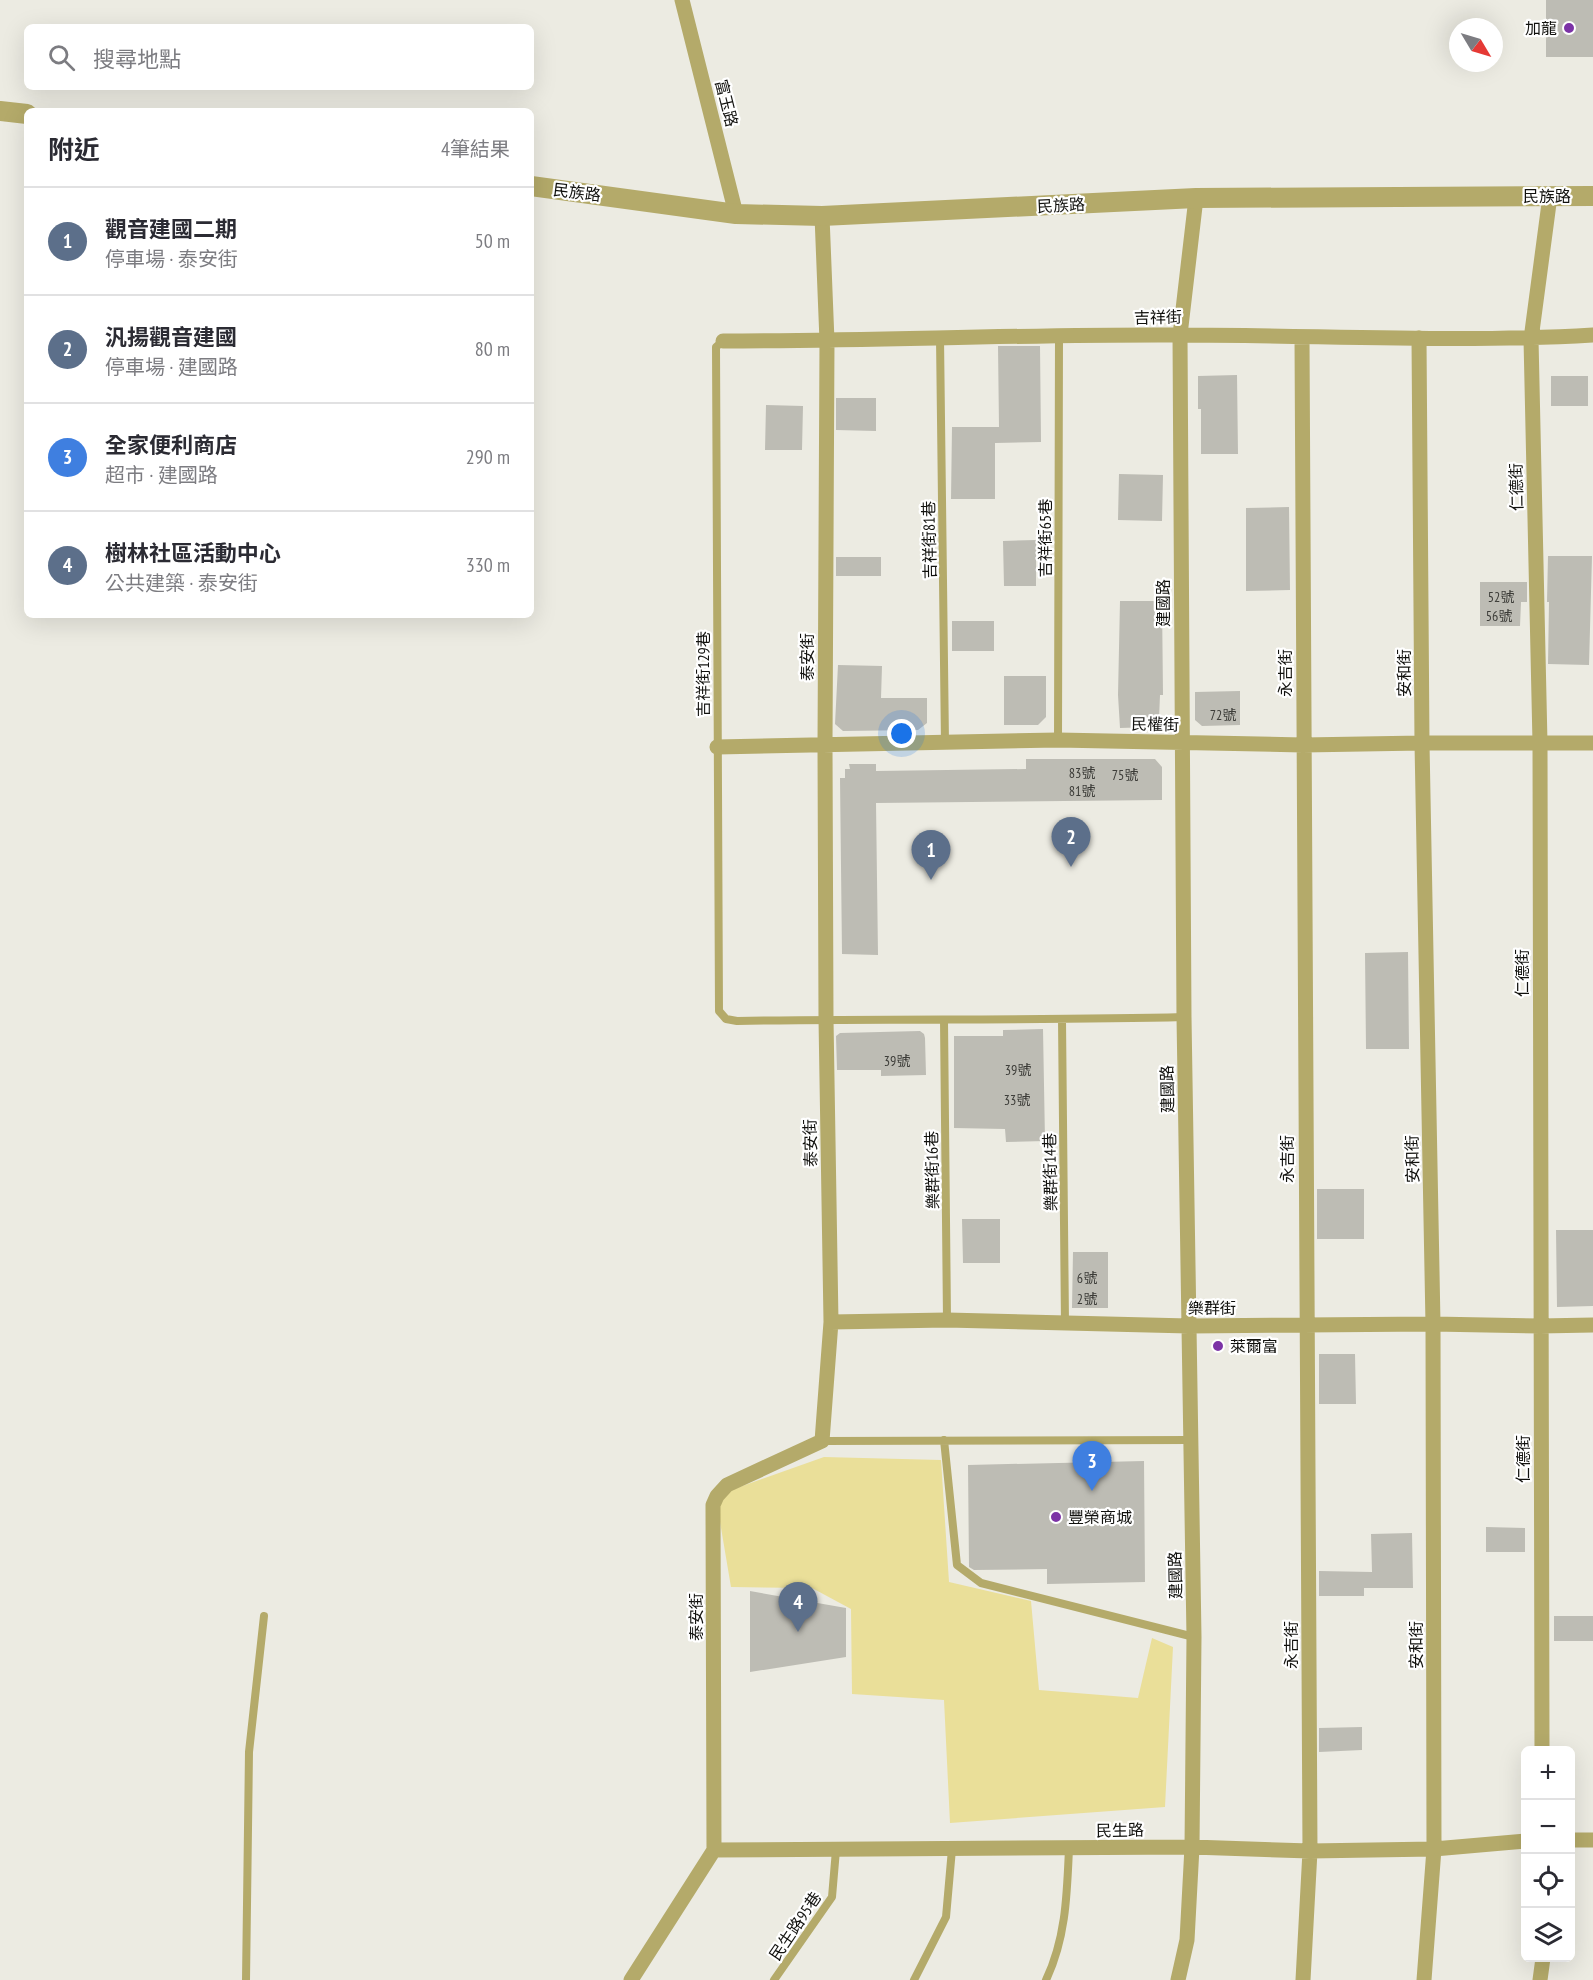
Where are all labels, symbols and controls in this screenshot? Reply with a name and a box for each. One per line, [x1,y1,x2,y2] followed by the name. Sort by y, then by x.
[1449,18,1503,72] north arrow
[1525,18,1557,38] place label: 加龍
[1562,21,1576,35] marker: 加龍
[24,24,534,90] search box
[45,41,78,74] icon: search
[93,45,181,73] text: 搜尋地點
[711,77,743,129] street label: 富玉路
[48,133,100,166] text: 附近
[441,136,510,162] text: 4筆結果
[552,179,602,205] street label: 民族路
[1523,186,1571,206] street label: 民族路
[1037,194,1085,216] street label: 民族路
[105,215,237,243] text: 觀音建國二期
[63,228,72,254] text: 1
[475,228,510,254] text: 50 m
[105,246,238,272] text: 停車場 · 泰安街
[1134,307,1182,327] street label: 吉祥街
[105,323,237,351] text: 汎揚觀音建國
[63,336,72,362] text: 2
[475,336,510,362] text: 80 m
[105,354,238,380] text: 停車場 · 建國路
[105,431,237,459] text: 全家便利商店
[63,444,72,470] text: 3
[466,444,510,470] text: 290 m
[105,462,218,488] text: 超市 · 建國路
[1506,463,1526,511] street label: 仁德街
[1035,499,1055,577] street label: 吉祥街65巷
[918,501,940,579] street label: 吉祥街81巷
[105,539,281,567] text: 樹林社區活動中心
[63,552,72,578] text: 4
[466,552,510,578] text: 330 m
[105,570,258,596] text: 公共建築 · 泰安街
[1153,579,1173,627] street label: 建國路
[1488,588,1514,606] house number: 52號
[1486,607,1512,625] house number: 56號
[693,631,713,717] street label: 吉祥街129巷
[797,633,817,681] street label: 泰安街
[1275,649,1295,697] street label: 永吉街
[1394,649,1414,697] street label: 安和街
[1210,706,1236,724] house number: 72號
[1131,714,1179,734] street label: 民權街
[887,719,916,748] your location
[1069,764,1095,782] house number: 83號
[1112,766,1138,784] house number: 75號
[1069,782,1095,800] house number: 81號
[1052,818,1090,867] pin: 2
[912,830,950,880] pin: 1
[1512,949,1532,997] street label: 仁德街
[884,1052,910,1070] house number: 39號
[1005,1061,1031,1079] house number: 39號
[1157,1065,1177,1113] street label: 建國路
[1004,1091,1030,1109] house number: 33號
[800,1119,820,1167] street label: 泰安街
[921,1131,943,1209] street label: 樂群街16巷
[1039,1133,1061,1211] street label: 樂群街14巷
[1277,1135,1297,1183] street label: 永吉街
[1402,1135,1422,1183] street label: 安和街
[1077,1269,1097,1287] house number: 6號
[1077,1290,1097,1308] house number: 2號
[1188,1298,1236,1318] street label: 樂群街
[1230,1336,1278,1356] place label: 萊爾富
[1211,1339,1225,1353] marker: 萊爾富
[1513,1435,1533,1483] street label: 仁德街
[1072,1442,1112,1491] pin: 3
[1068,1507,1132,1527] place label: 豐榮商城
[1049,1510,1063,1524] marker: 豐榮商城
[1165,1551,1185,1599] street label: 建國路
[778,1582,818,1632] pin: 4
[686,1593,706,1641] street label: 泰安街
[1281,1621,1301,1669] street label: 永吉街
[1406,1621,1426,1669] street label: 安和街
[1521,1746,1575,1962] map controls
[1521,1746,1575,1800] button: +
[1521,1800,1575,1854] button: −
[1096,1820,1144,1840] street label: 民生路
[1521,1854,1575,1908] button: locate
[765,1888,825,1964] street label: 民生路95巷
[1521,1908,1575,1962] button: layers

